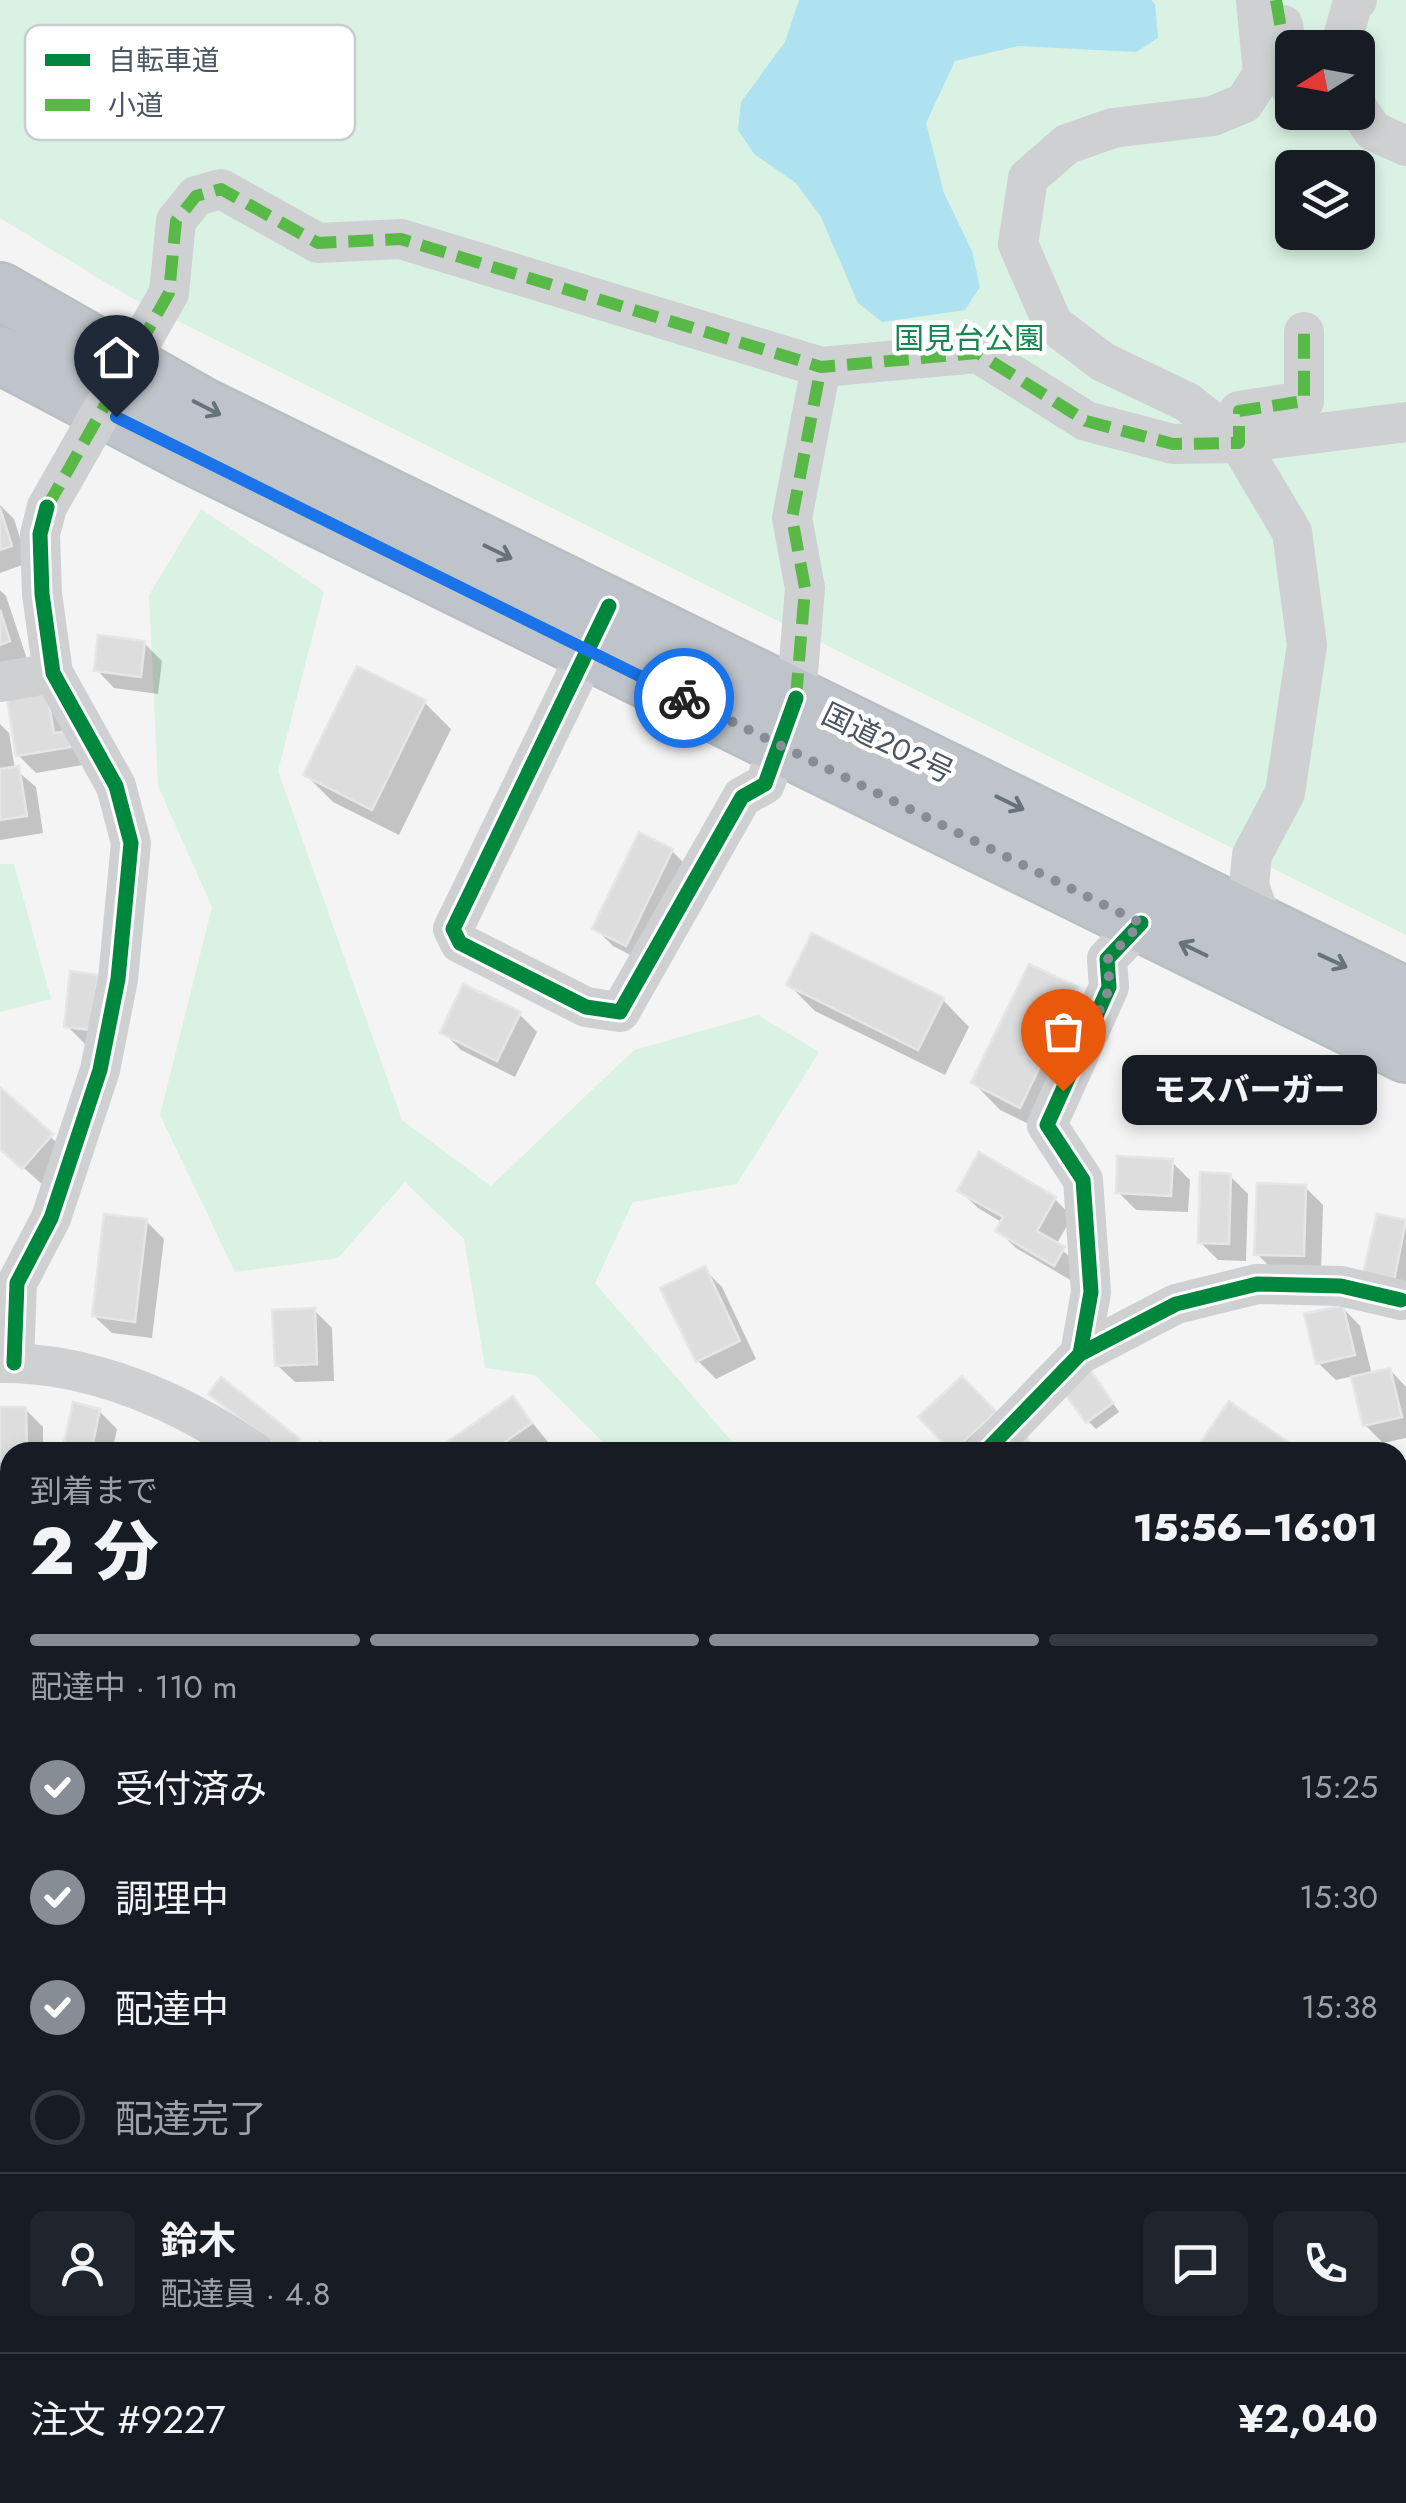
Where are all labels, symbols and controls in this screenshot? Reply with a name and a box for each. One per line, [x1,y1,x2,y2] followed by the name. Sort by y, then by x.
[25,25,355,140] legend
[1275,30,1375,130] north arrow
[1275,30,1375,250] map controls
[108,40,220,81] text: 自転車道
[108,85,164,126] text: 小道
[1275,150,1375,250] button: layers
[74,315,159,418] pin
[894,317,1044,360] park label: 国見台公園
[89,330,144,385] icon: home
[191,399,221,418] one-way arrow
[483,543,513,562] one-way arrow
[634,648,734,748] courier
[657,671,712,726] icon: bike
[815,693,961,793] street label: 国道202号
[994,794,1024,813] one-way arrow
[1179,938,1209,957] one-way arrow
[1318,952,1347,971] one-way arrow
[1021,989,1106,1092] pin
[1036,1004,1091,1059] icon: bag
[1123,1056,1378,1126] callout: モスバーガー
[1153,1067,1346,1113] text: モスバーガー
[30,1468,158,1514] text: 到着まで
[1133,1500,1378,1555] text: 15:56–16:01
[30,1504,159,1598] text: 2 分
[30,1664,237,1710] text: 配達中 · 110 m
[30,1760,85,1815] icon: check
[115,1761,267,1816] text: 受付済み
[1300,1764,1378,1810] text: 15:25
[30,1870,85,1925] icon: check
[115,1871,229,1926] text: 調理中
[1299,1874,1378,1920] text: 15:30
[30,1980,85,2035] icon: check
[115,1981,229,2036] text: 配達中
[1301,1984,1378,2030] text: 15:38
[115,2091,267,2146] text: 配達完了
[30,2211,135,2316] button: person
[1143,2211,1248,2316] button: chat
[1273,2211,1378,2316] button: phone
[160,2213,236,2268] text: 鈴木
[160,2271,331,2317] text: 配達員 · 4.8
[1239,2391,1378,2446] text: ¥2,040
[30,2392,225,2447] text: 注文 #9227

